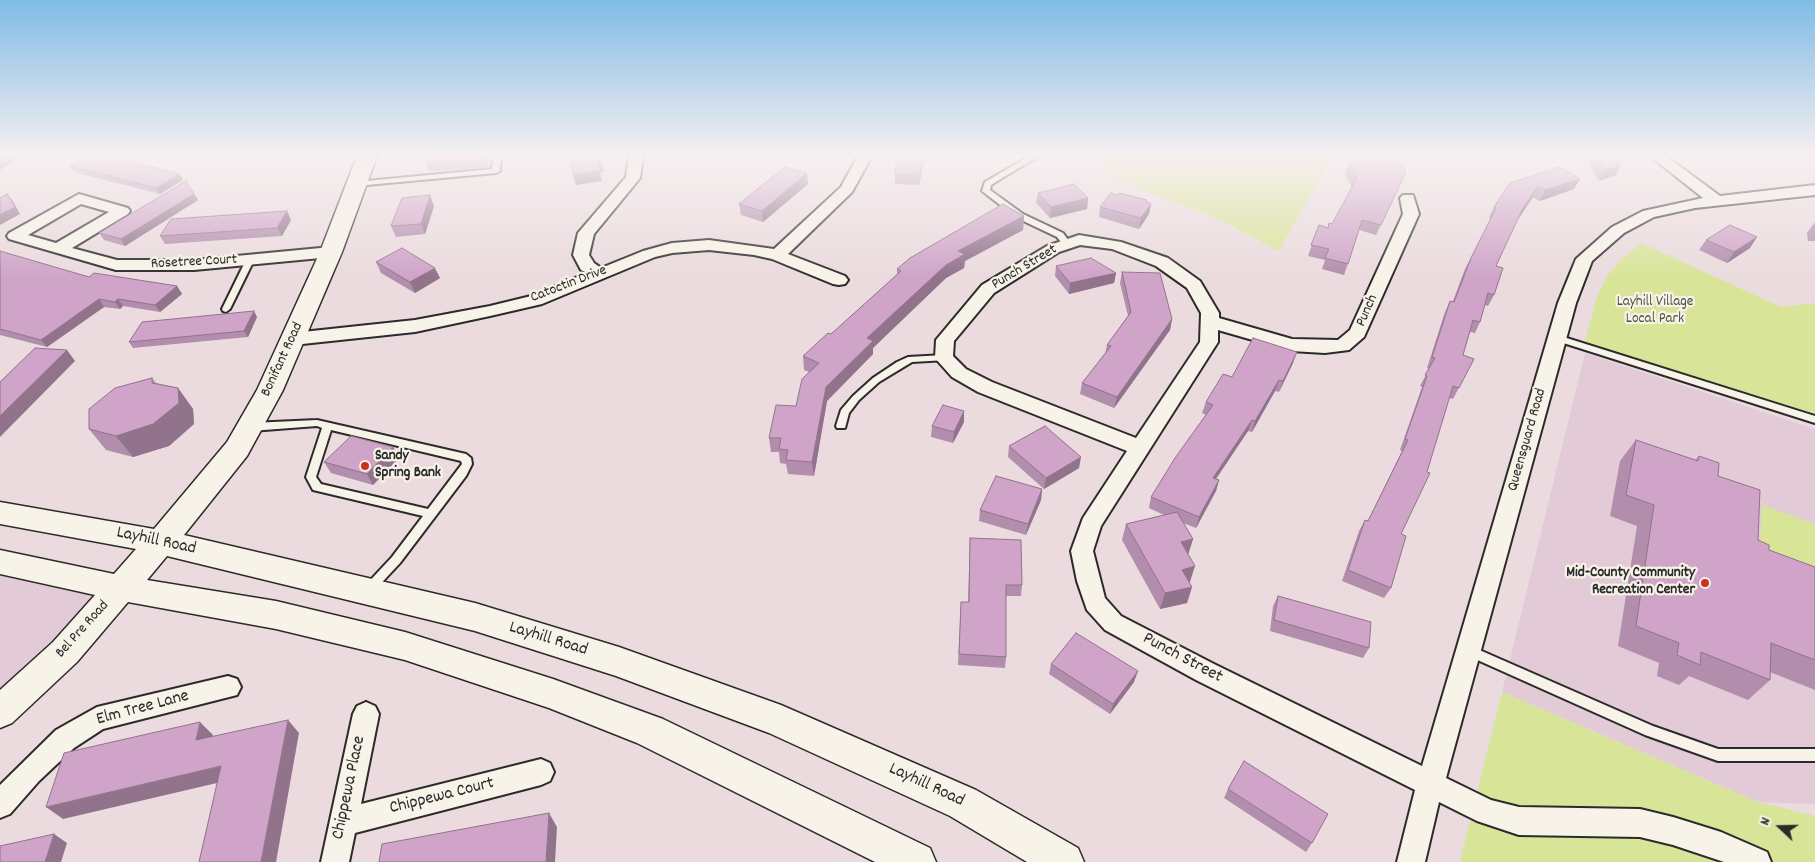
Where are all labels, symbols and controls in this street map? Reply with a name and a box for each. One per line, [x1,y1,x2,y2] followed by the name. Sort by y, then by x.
[989,241,1061,295] street label: Punch Street
[150,252,238,274] street label: Rosetree Court
[528,262,610,308] street label: Catoctin Drive
[1353,292,1383,330] street label: Punch
[1617,294,1693,329] park label: Layhill Village Local Park
[258,320,308,400] street label: Bonifant Road
[1505,387,1551,493] street label: Queensguard Road
[375,448,441,483] place label: Sandy Spring Bank
[359,460,371,472] marker: Sandy Spring Bank
[114,523,198,561] street label: Layhill Road
[1566,565,1695,600] place label: Mid-County Community Recreation Center
[1699,577,1711,589] marker: Mid-County Community Recreation Center
[52,598,114,662] street label: Bel Pre Road
[506,618,590,662] street label: Layhill Road
[1138,629,1226,689] street label: Punch Street
[94,686,192,732] street label: Elm Tree Lane
[329,734,371,842] street label: Chippewa Place
[885,759,967,813] street label: Layhill Road
[387,774,497,820] street label: Chippewa Court
[1755,802,1805,852] north arrow
[1755,815,1777,828] text: N

